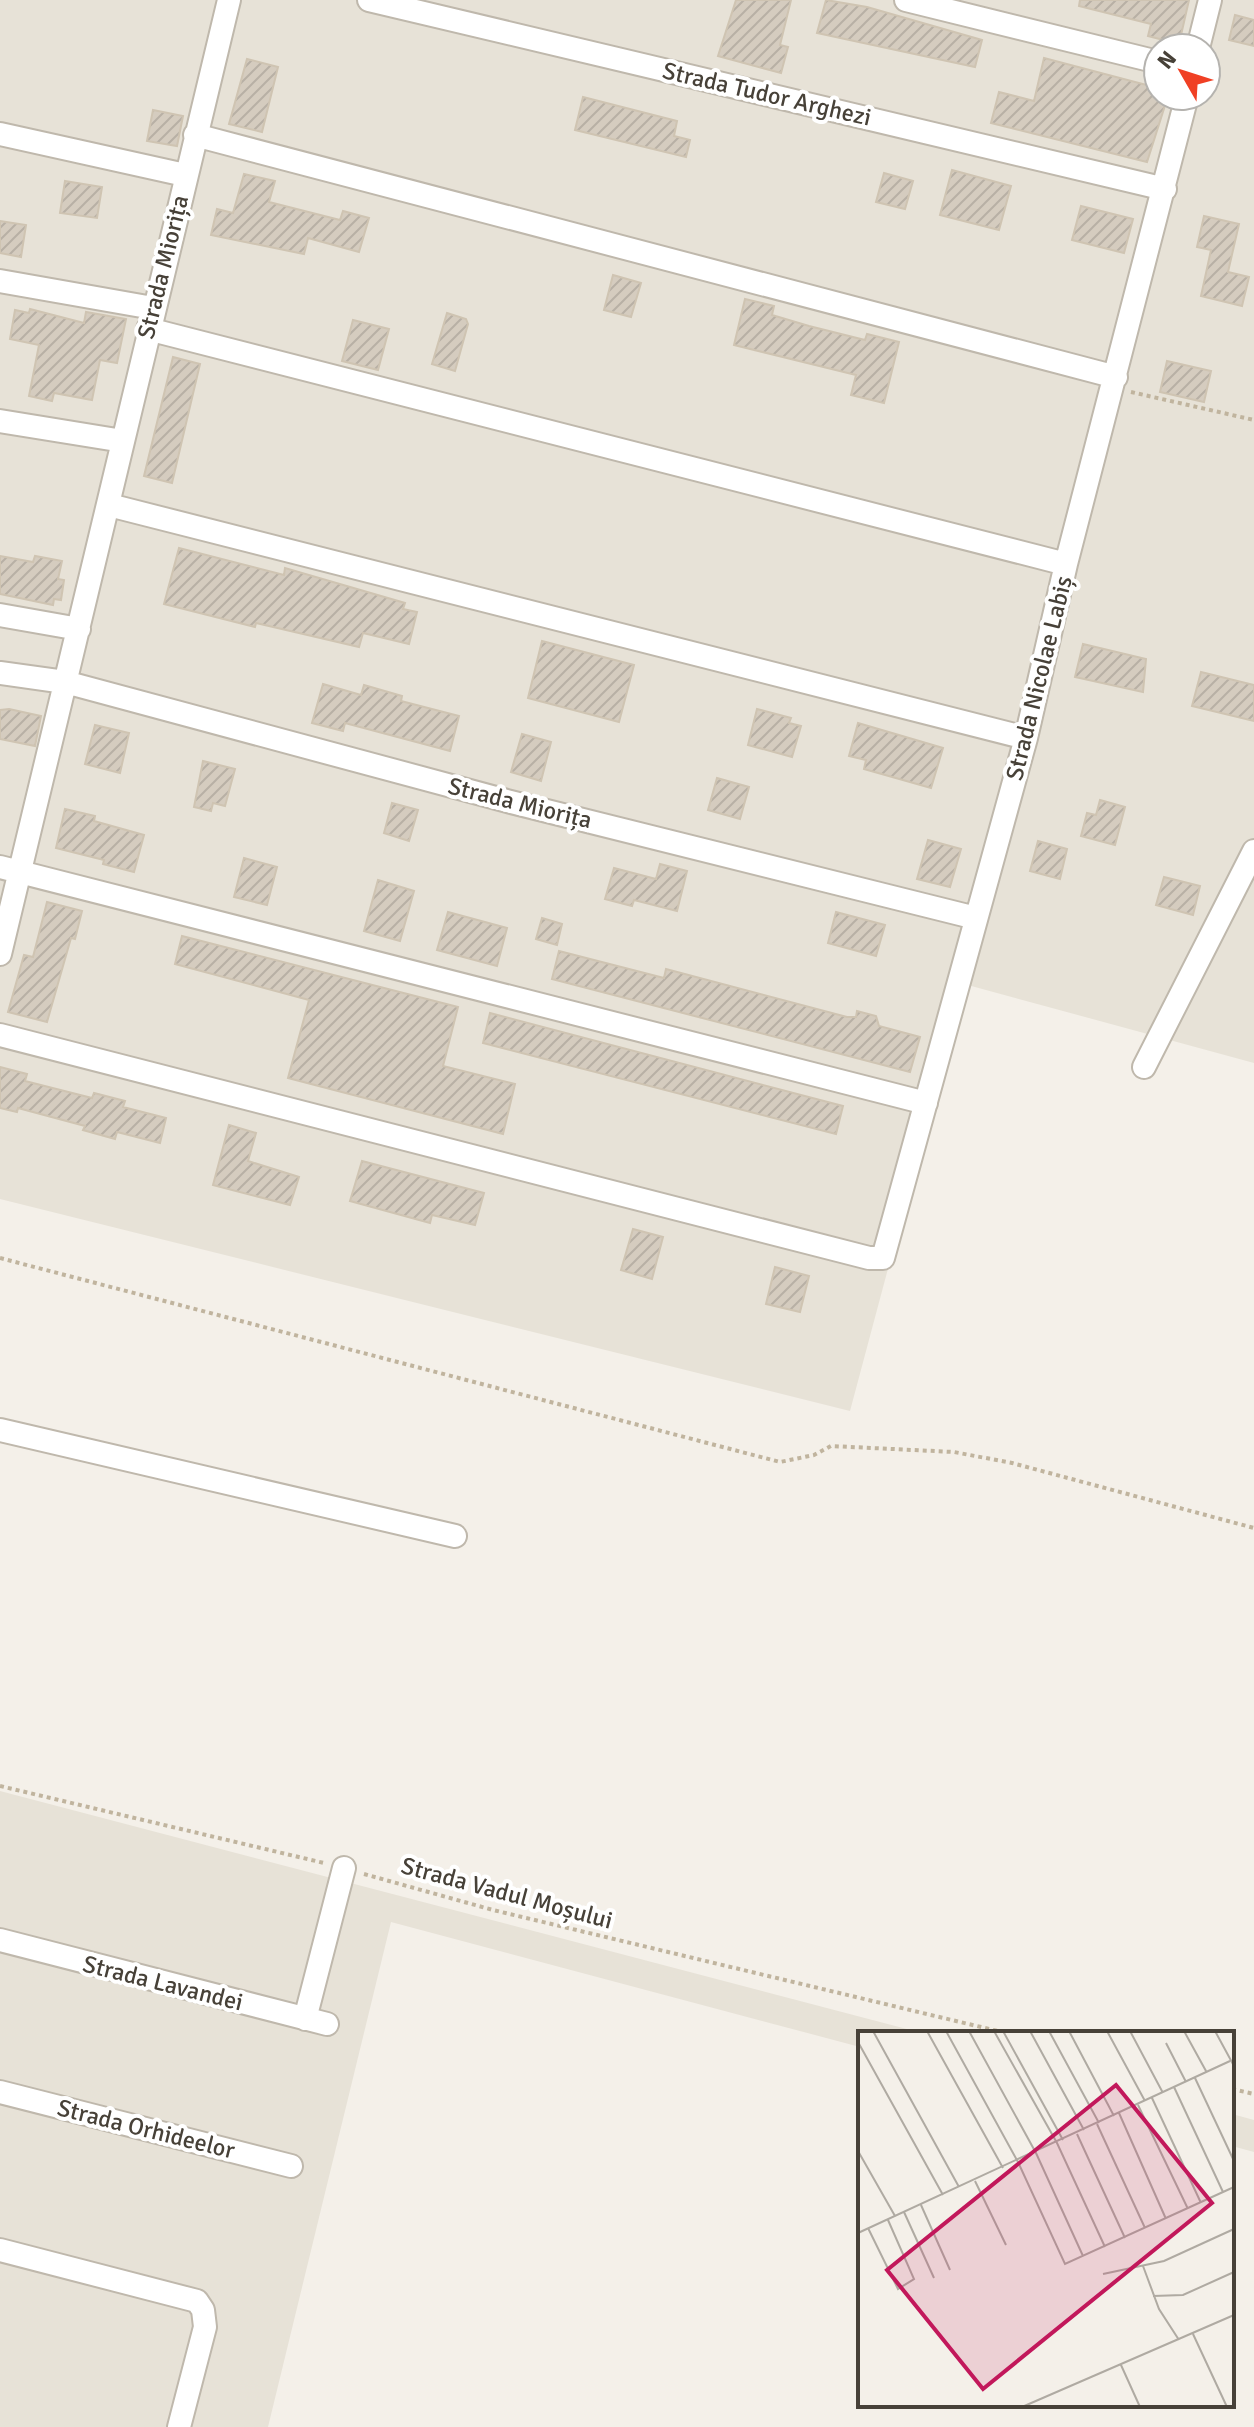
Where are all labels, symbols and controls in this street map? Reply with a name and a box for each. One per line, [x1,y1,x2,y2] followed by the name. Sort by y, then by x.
[1142,32,1222,112] north arrow
[1152,45,1182,74] text: N
[660,55,874,133] street label: Strada Tudor Arghezi
[131,192,195,342] street label: Strada Miorița
[999,573,1079,783] street label: Strada Nicolae Labiș
[445,771,595,835] street label: Strada Miorița
[398,1850,616,1936] street label: Strada Vadul Moșului
[80,1949,246,2017] street label: Strada Lavandei
[858,2031,1234,2407] inset map
[54,2092,238,2166] street label: Strada Orhideelor

